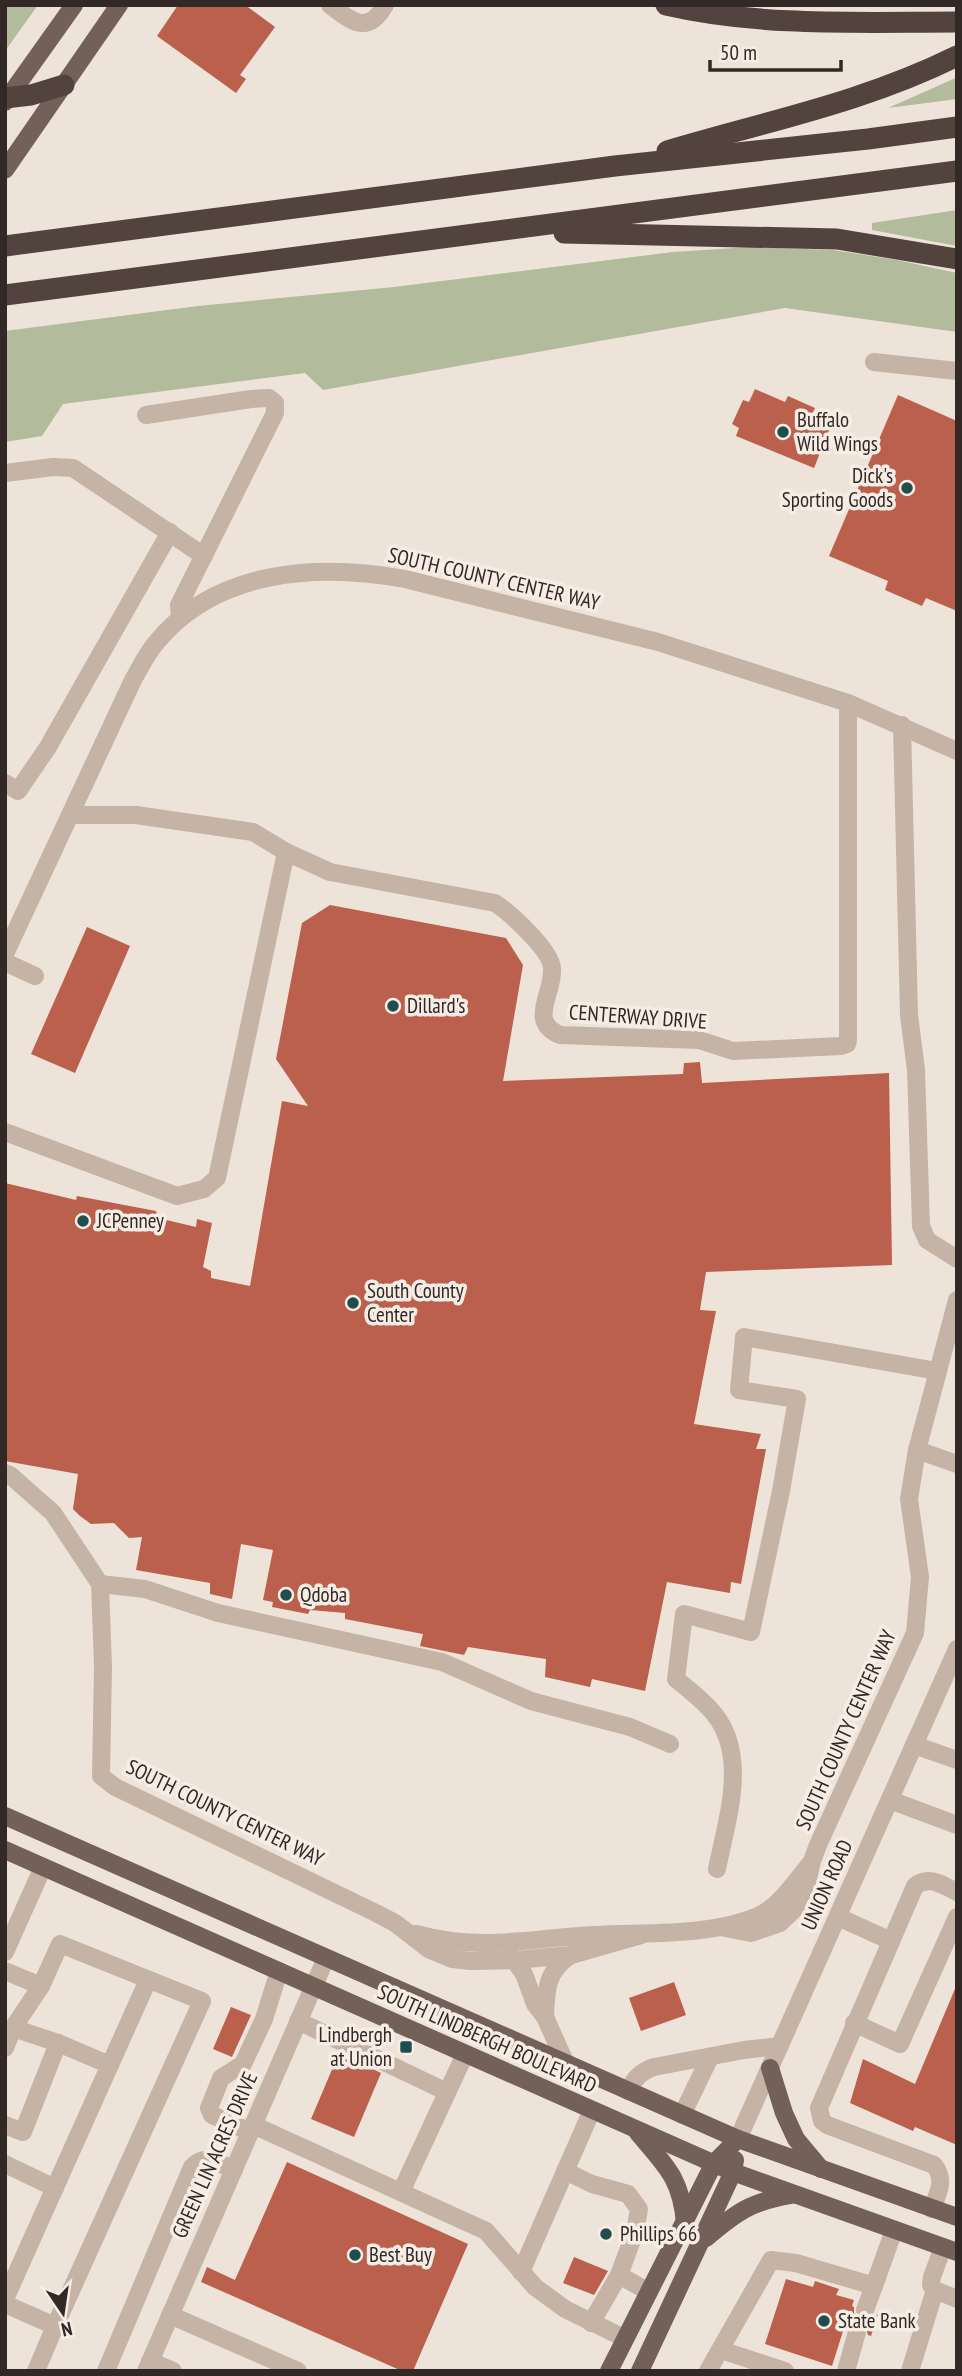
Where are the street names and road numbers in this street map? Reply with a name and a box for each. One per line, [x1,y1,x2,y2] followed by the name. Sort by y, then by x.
[386,541,603,616] street label: SOUTH COUNTY CENTER WAY
[568,998,708,1035] street label: CENTERWAY DRIVE
[789,1625,902,1834] street label: SOUTH COUNTY CENTER WAY
[122,1753,329,1872] street label: SOUTH COUNTY CENTER WAY
[795,1835,858,1934] street label: UNION ROAD
[373,1978,601,2099] street label: SOUTH LINDBERGH BOULEVARD
[166,2067,263,2242] street label: GREEN LIN ACRES DRIVE

